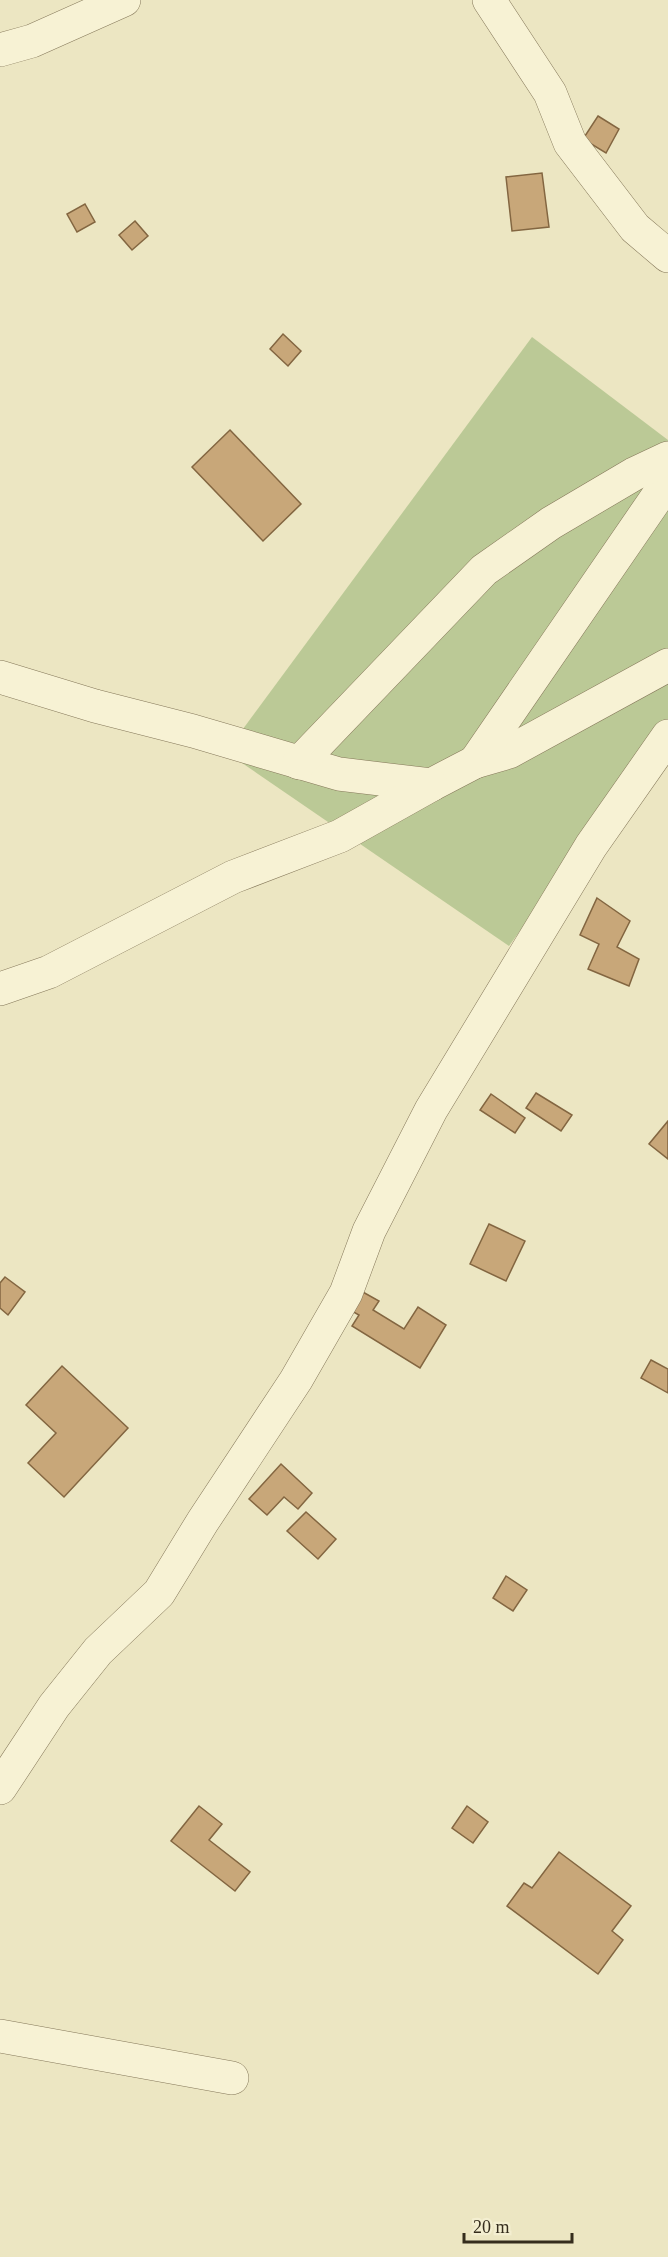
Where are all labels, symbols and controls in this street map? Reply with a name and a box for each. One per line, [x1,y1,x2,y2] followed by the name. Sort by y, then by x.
[464,2206,572,2244] scale bar
[473,2217,510,2237] text: 20 m

